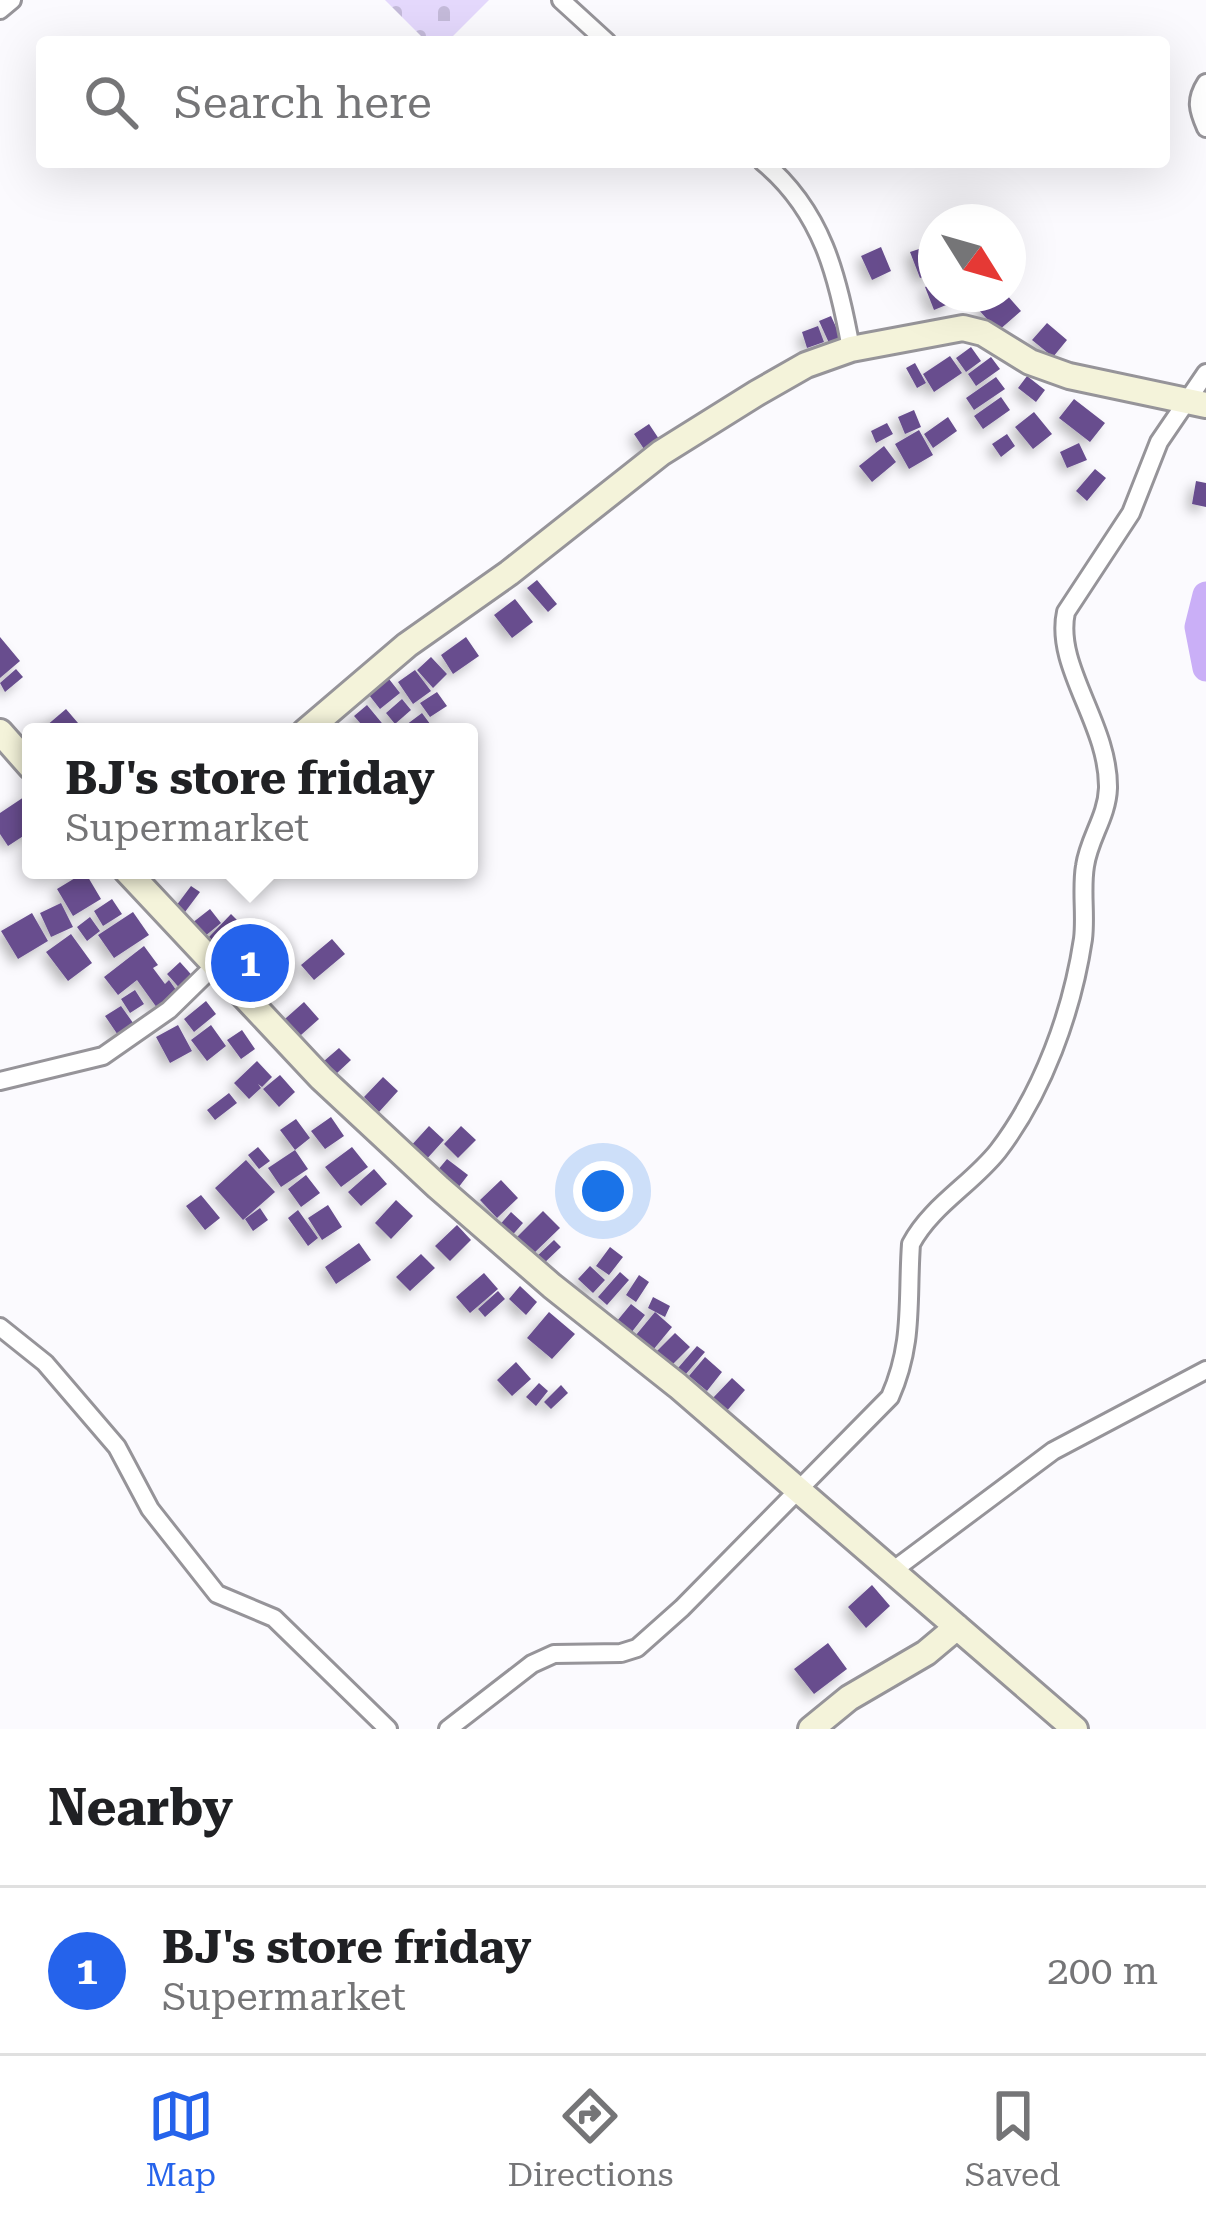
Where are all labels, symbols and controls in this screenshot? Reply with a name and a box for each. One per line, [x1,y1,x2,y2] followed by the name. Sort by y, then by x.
[36,36,1170,168] search box
[78,69,144,135] icon: search
[174,76,432,129] text: Search here
[918,204,1026,312] north arrow
[22,723,478,879] popup
[65,752,435,805] text: BJ's store friday
[65,805,309,851] text: Supermarket
[211,918,289,1008] pin: 1
[573,1161,633,1221] your location
[48,1778,233,1837] text: Nearby
[162,1921,531,1974] text: BJ's store friday
[76,1948,98,1994] text: 1
[1047,1948,1158,1994] text: 200 m
[162,1974,406,2020] text: Supermarket
[146,2083,216,2194] tab: Map
[507,2083,673,2194] tab: Directions
[965,2083,1060,2194] tab: Saved

